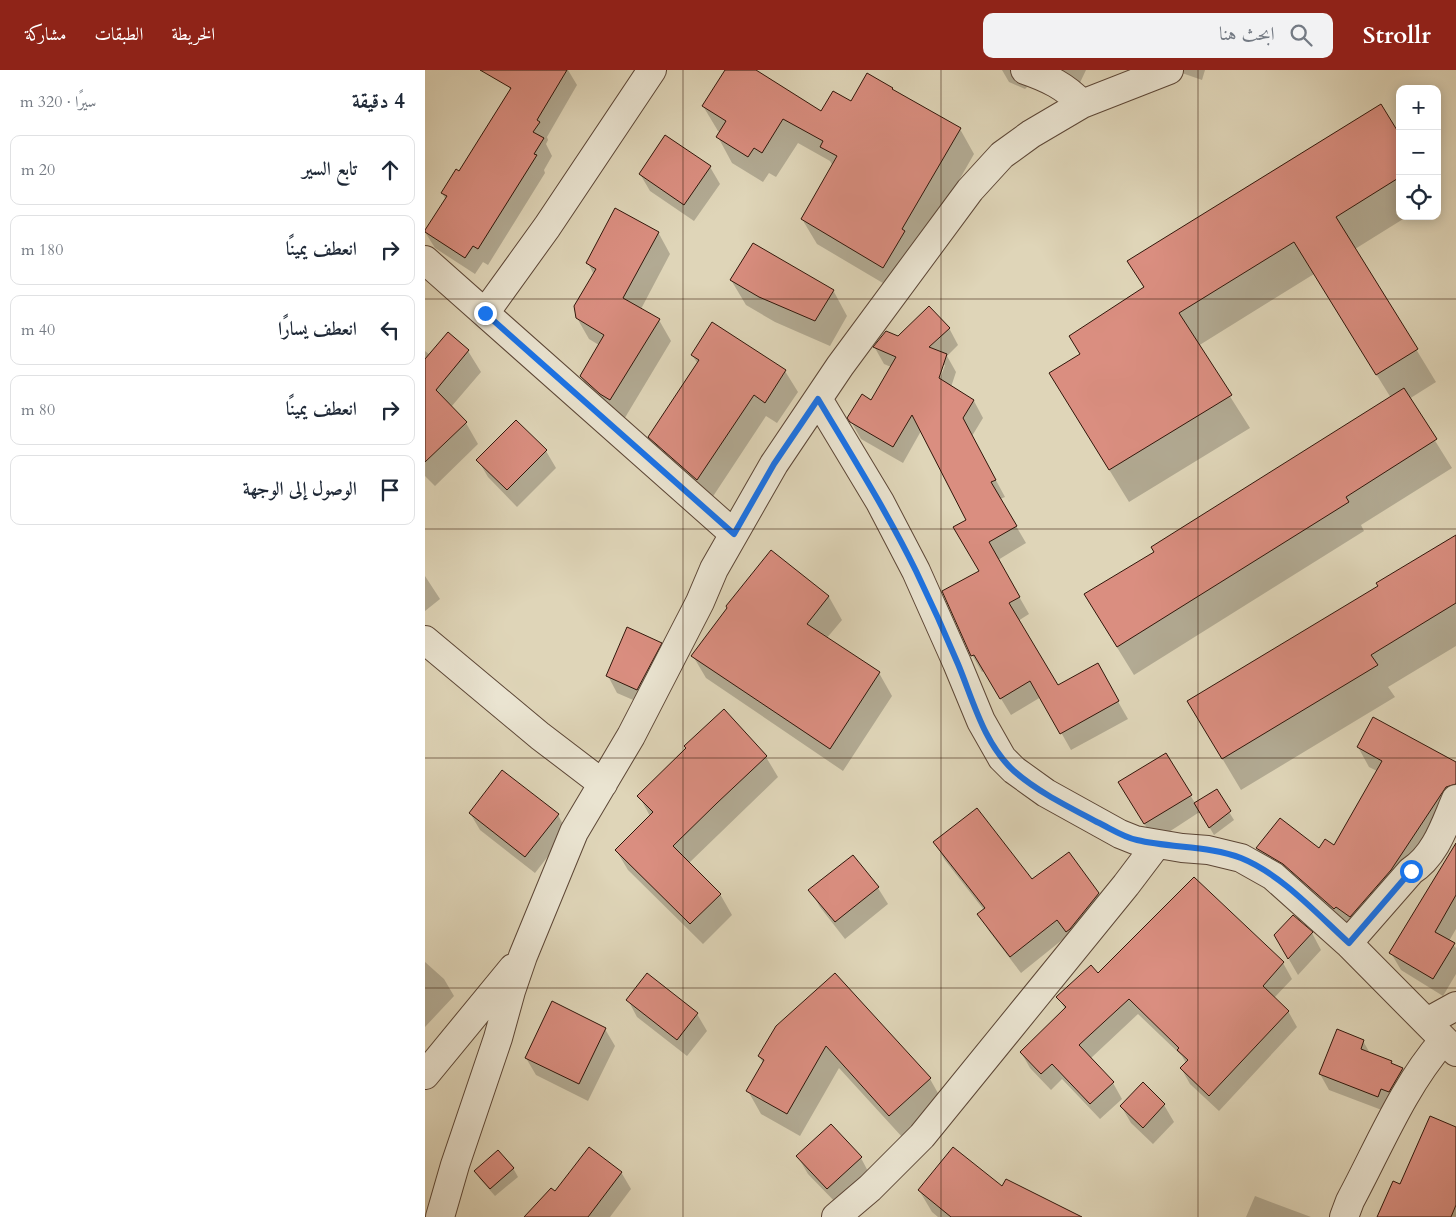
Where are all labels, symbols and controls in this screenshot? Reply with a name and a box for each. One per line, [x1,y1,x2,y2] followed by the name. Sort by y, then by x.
[983,13,1333,58] search box
[1363,19,1431,52] text: Strollr
[1219,21,1275,47] text: ابحث هنا
[1287,21,1315,49] icon: search
[25,22,66,47] text: مشاركة
[94,22,143,47] text: الطبقات
[171,22,215,47] text: الخريطة
[1396,85,1441,220] map controls
[1396,85,1441,130] button: +
[352,87,405,116] text: 4 دقيقة
[20,91,96,113] text: سيرًا · 320 m
[1396,130,1441,175] button: −
[302,156,357,182] text: تابع السير
[376,156,404,184] icon: ahead
[21,159,55,181] text: 20 m
[1396,175,1441,220] button: locate
[286,236,357,262] text: انعطف يمينًا
[376,236,404,264] icon: right
[21,239,63,261] text: 180 m
[474,302,497,325] route end
[278,316,357,342] text: انعطف يسارًا
[376,316,404,344] icon: left
[21,319,55,341] text: 40 m
[286,396,357,422] text: انعطف يمينًا
[376,396,404,424] icon: right
[21,399,55,421] text: 80 m
[243,476,357,502] text: الوصول إلى الوجهة
[376,476,404,504] icon: arrive
[1400,860,1423,883] route start

